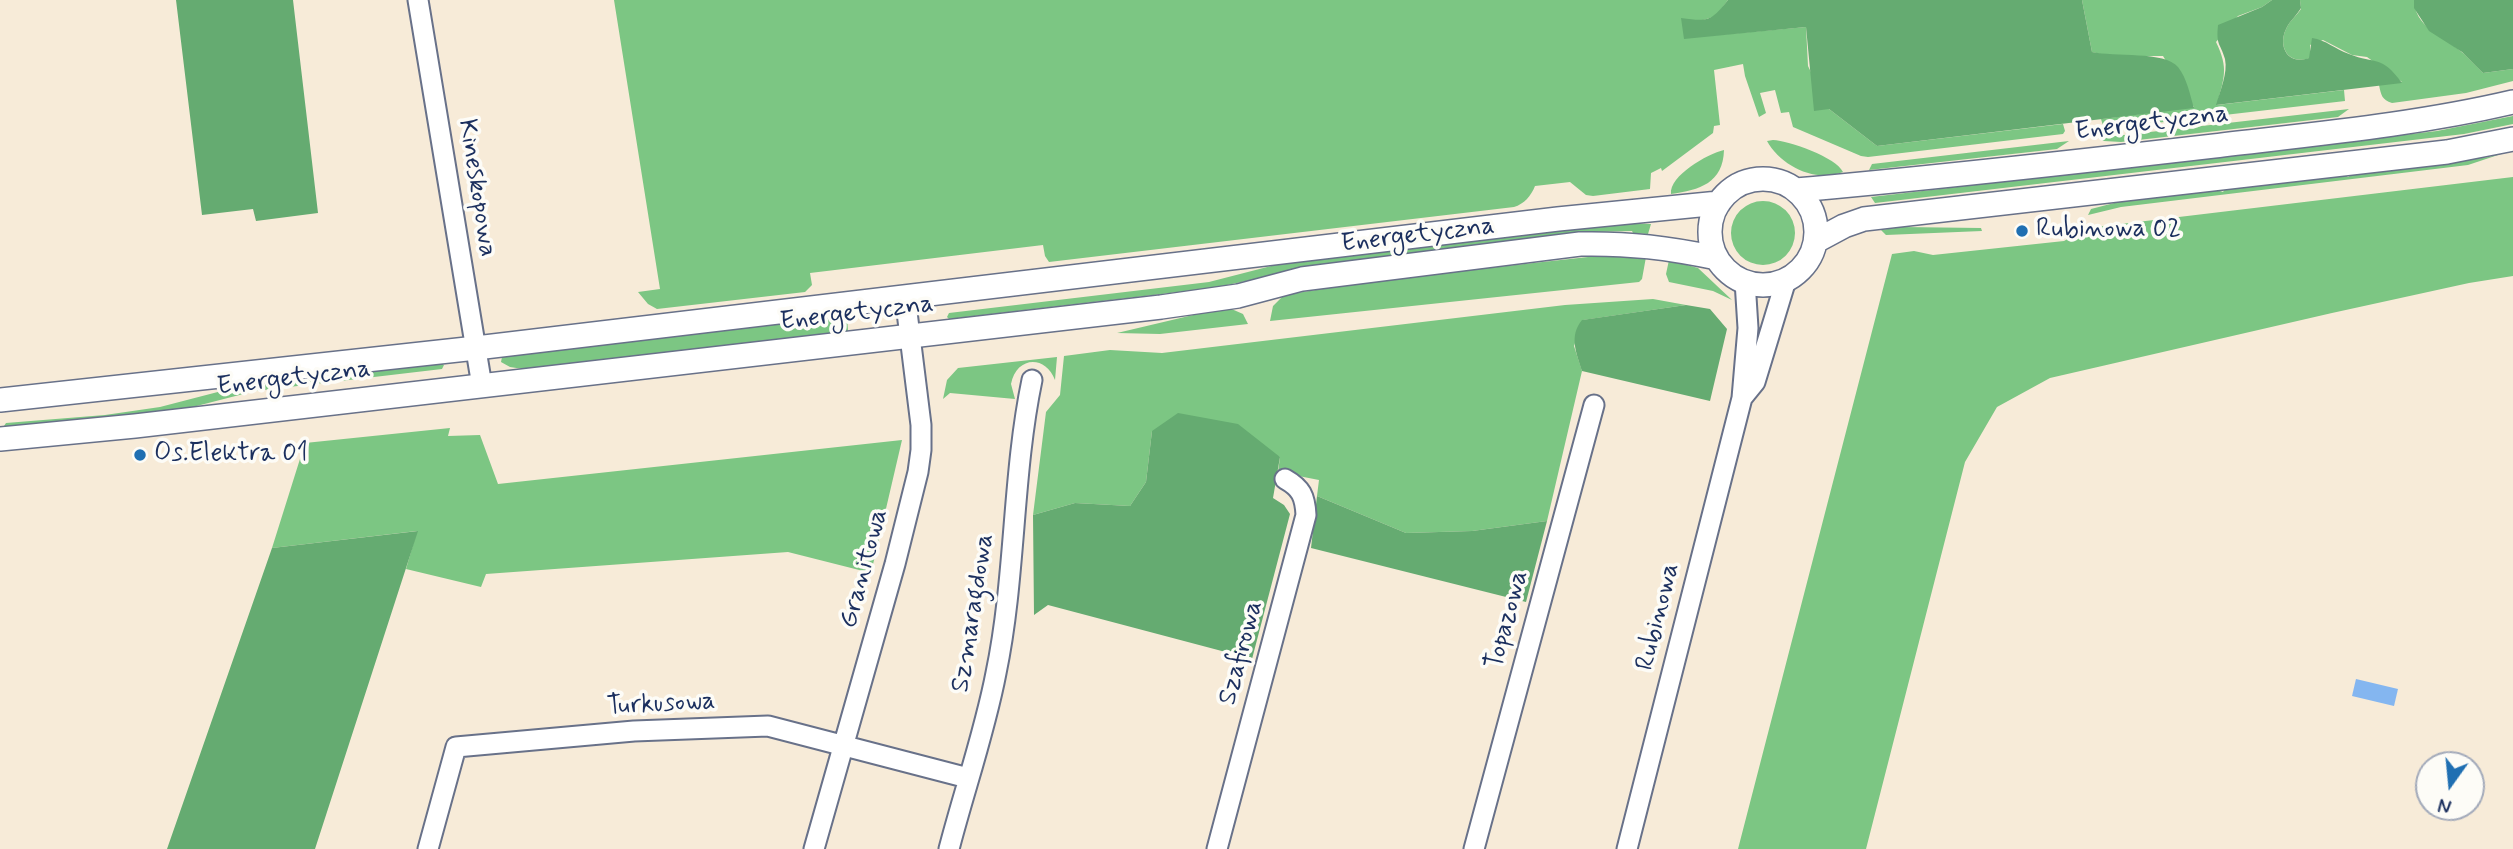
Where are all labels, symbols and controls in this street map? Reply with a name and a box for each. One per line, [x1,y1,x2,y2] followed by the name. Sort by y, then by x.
[2073,99,2231,149] street label: Energetyczna
[450,117,502,259] street label: Kineskopowa
[1339,211,1497,261] street label: Energetyczna
[2036,215,2181,247] place label: Rubinowa 02
[2014,223,2030,239] marker: Rubinowa 02
[778,289,936,339] street label: Energetyczna
[215,354,373,404] street label: Energetyczna
[154,439,308,471] place label: Os.Elektra 01
[132,447,148,463] marker: Os.Elektra 01
[834,506,896,632] street label: Granitowa
[946,531,1002,695] street label: Szmaragdowa
[1631,560,1687,674] street label: Rubinowa
[1480,567,1536,673] street label: Topazowa
[1213,597,1271,709] street label: Szafirowa
[606,687,716,723] street label: Turkusowa
[2415,751,2485,821] north arrow
[2436,791,2454,819] text: N

